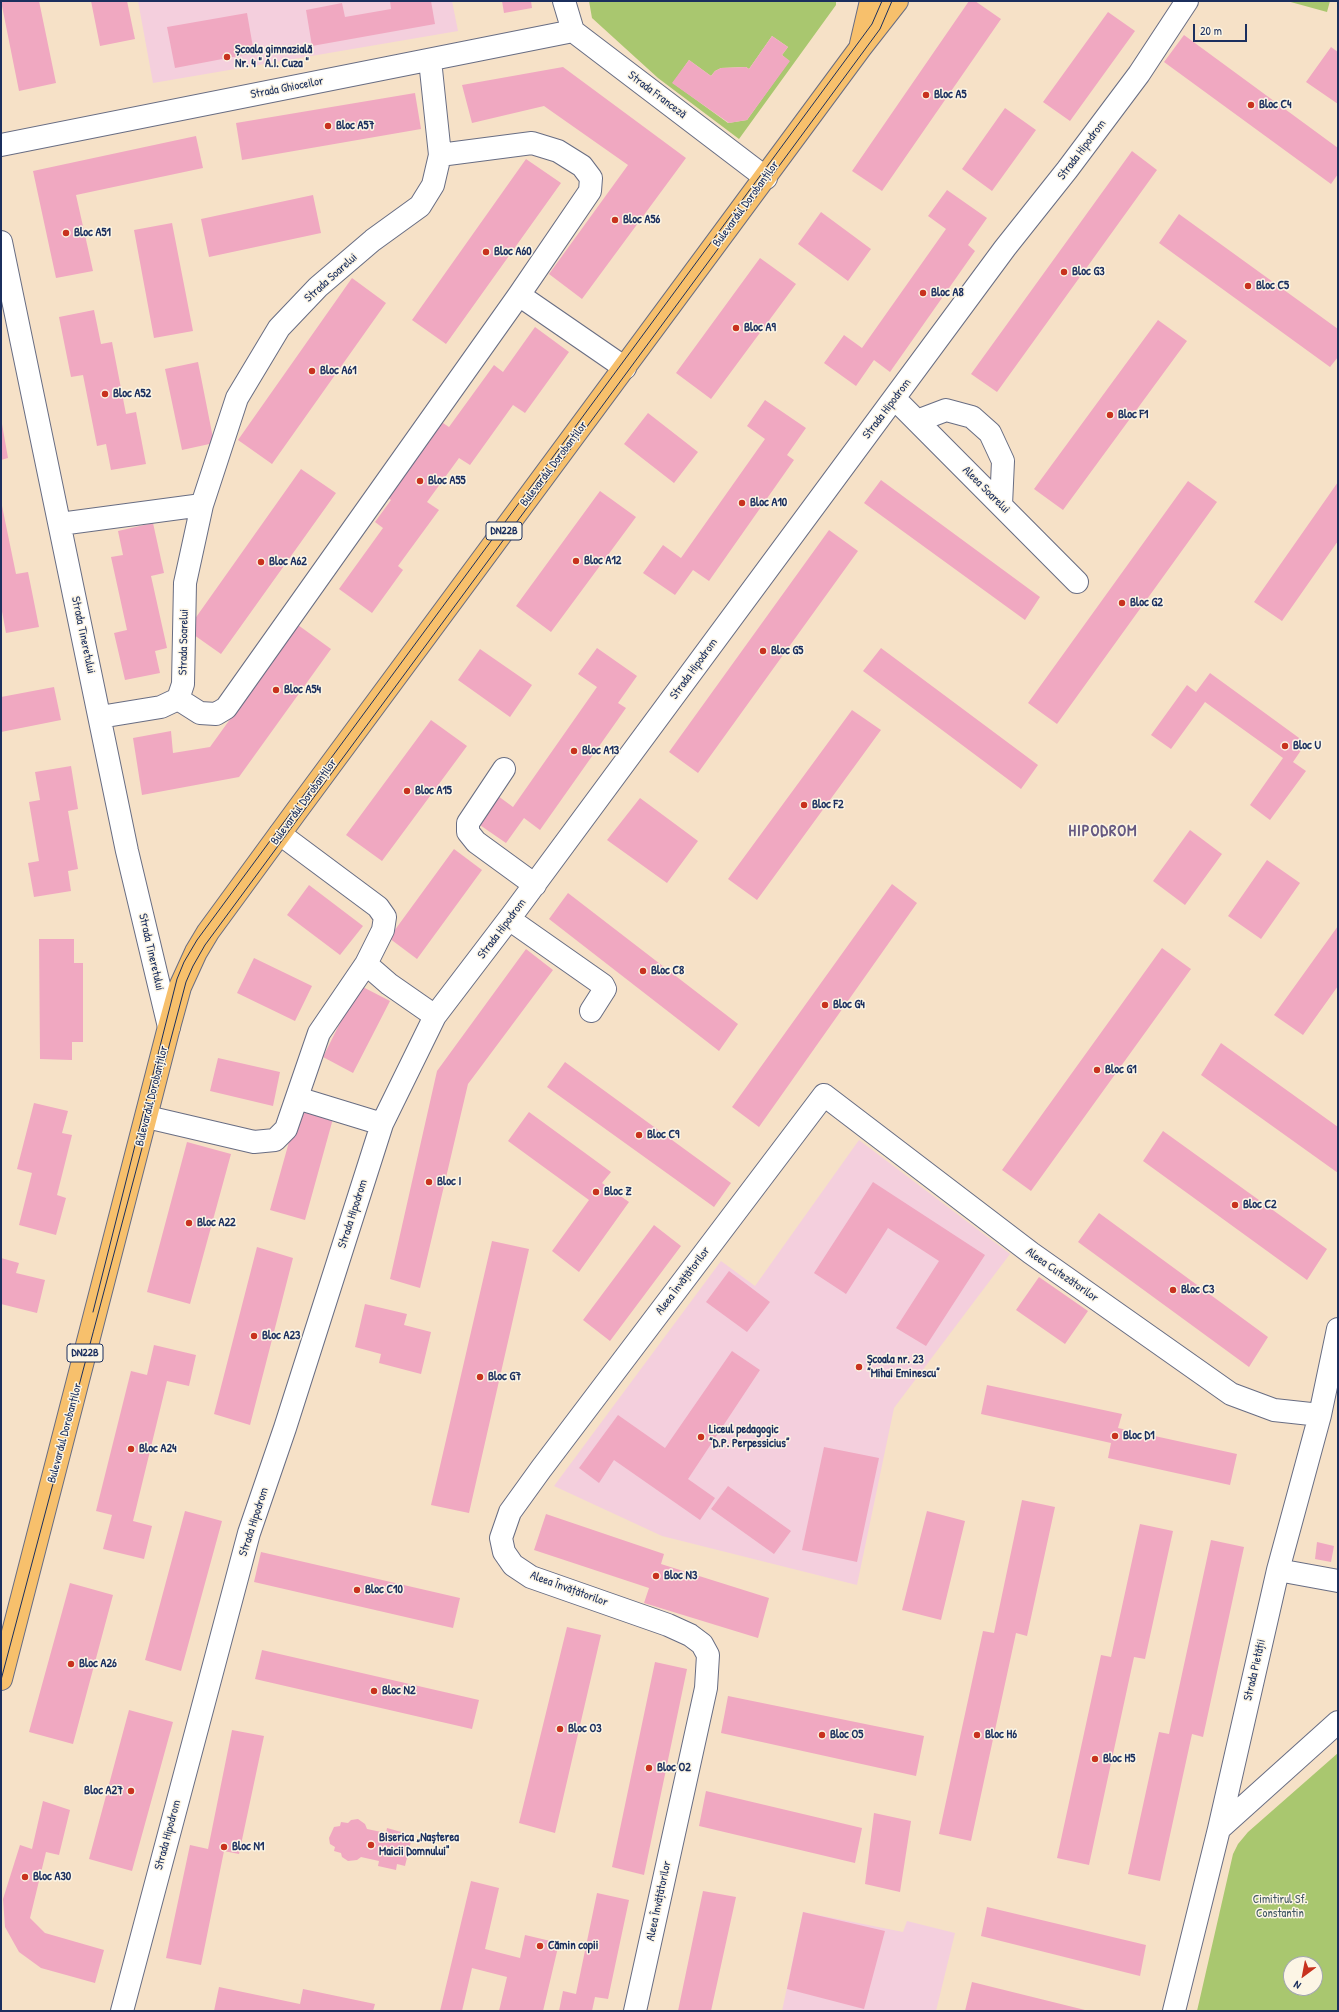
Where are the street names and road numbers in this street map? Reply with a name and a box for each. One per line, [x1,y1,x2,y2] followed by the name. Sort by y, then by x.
[625,68,689,122] street label: Strada Franceză
[249,74,325,102] street label: Strada Ghioceilor
[1055,117,1109,183] street label: Strada Hipodrom
[710,158,782,250] street label: Bulevardul Dorobanților
[302,250,360,306] street label: Strada Soarelui
[860,376,914,442] street label: Strada Hipodrom
[517,419,591,509] street label: Bulevardul Dorobanților
[959,463,1013,517] street label: Aleea Soarelui
[486,522,522,540] road number: DN22B
[68,595,98,675] street label: Strada Tineretului
[176,609,192,675] street label: Strada Soarelui
[667,636,721,702] street label: Strada Hipodrom
[268,756,340,848] street label: Bulevardul Dorobanților
[475,896,529,962] street label: Strada Hipodrom
[135,912,167,992] street label: Strada Tineretului
[133,1044,171,1148] street label: Bulevardul Dorobanților
[335,1178,371,1250] street label: Strada Hipodrom
[653,1244,713,1318] street label: Aleea Învățătorilor
[1023,1245,1101,1305] street label: Aleea Cutezătorilor
[67,1344,103,1362] road number: DN22B
[45,1381,85,1485] street label: Bulevardul Dorobanților
[236,1486,272,1558] street label: Strada Hipodrom
[528,1568,610,1610] street label: Aleea Învățătorilor
[1241,1638,1269,1702] street label: Strada Pietății
[152,1799,184,1871] street label: Strada Hipodrom
[643,1860,675,1942] street label: Aleea Învățătorilor

